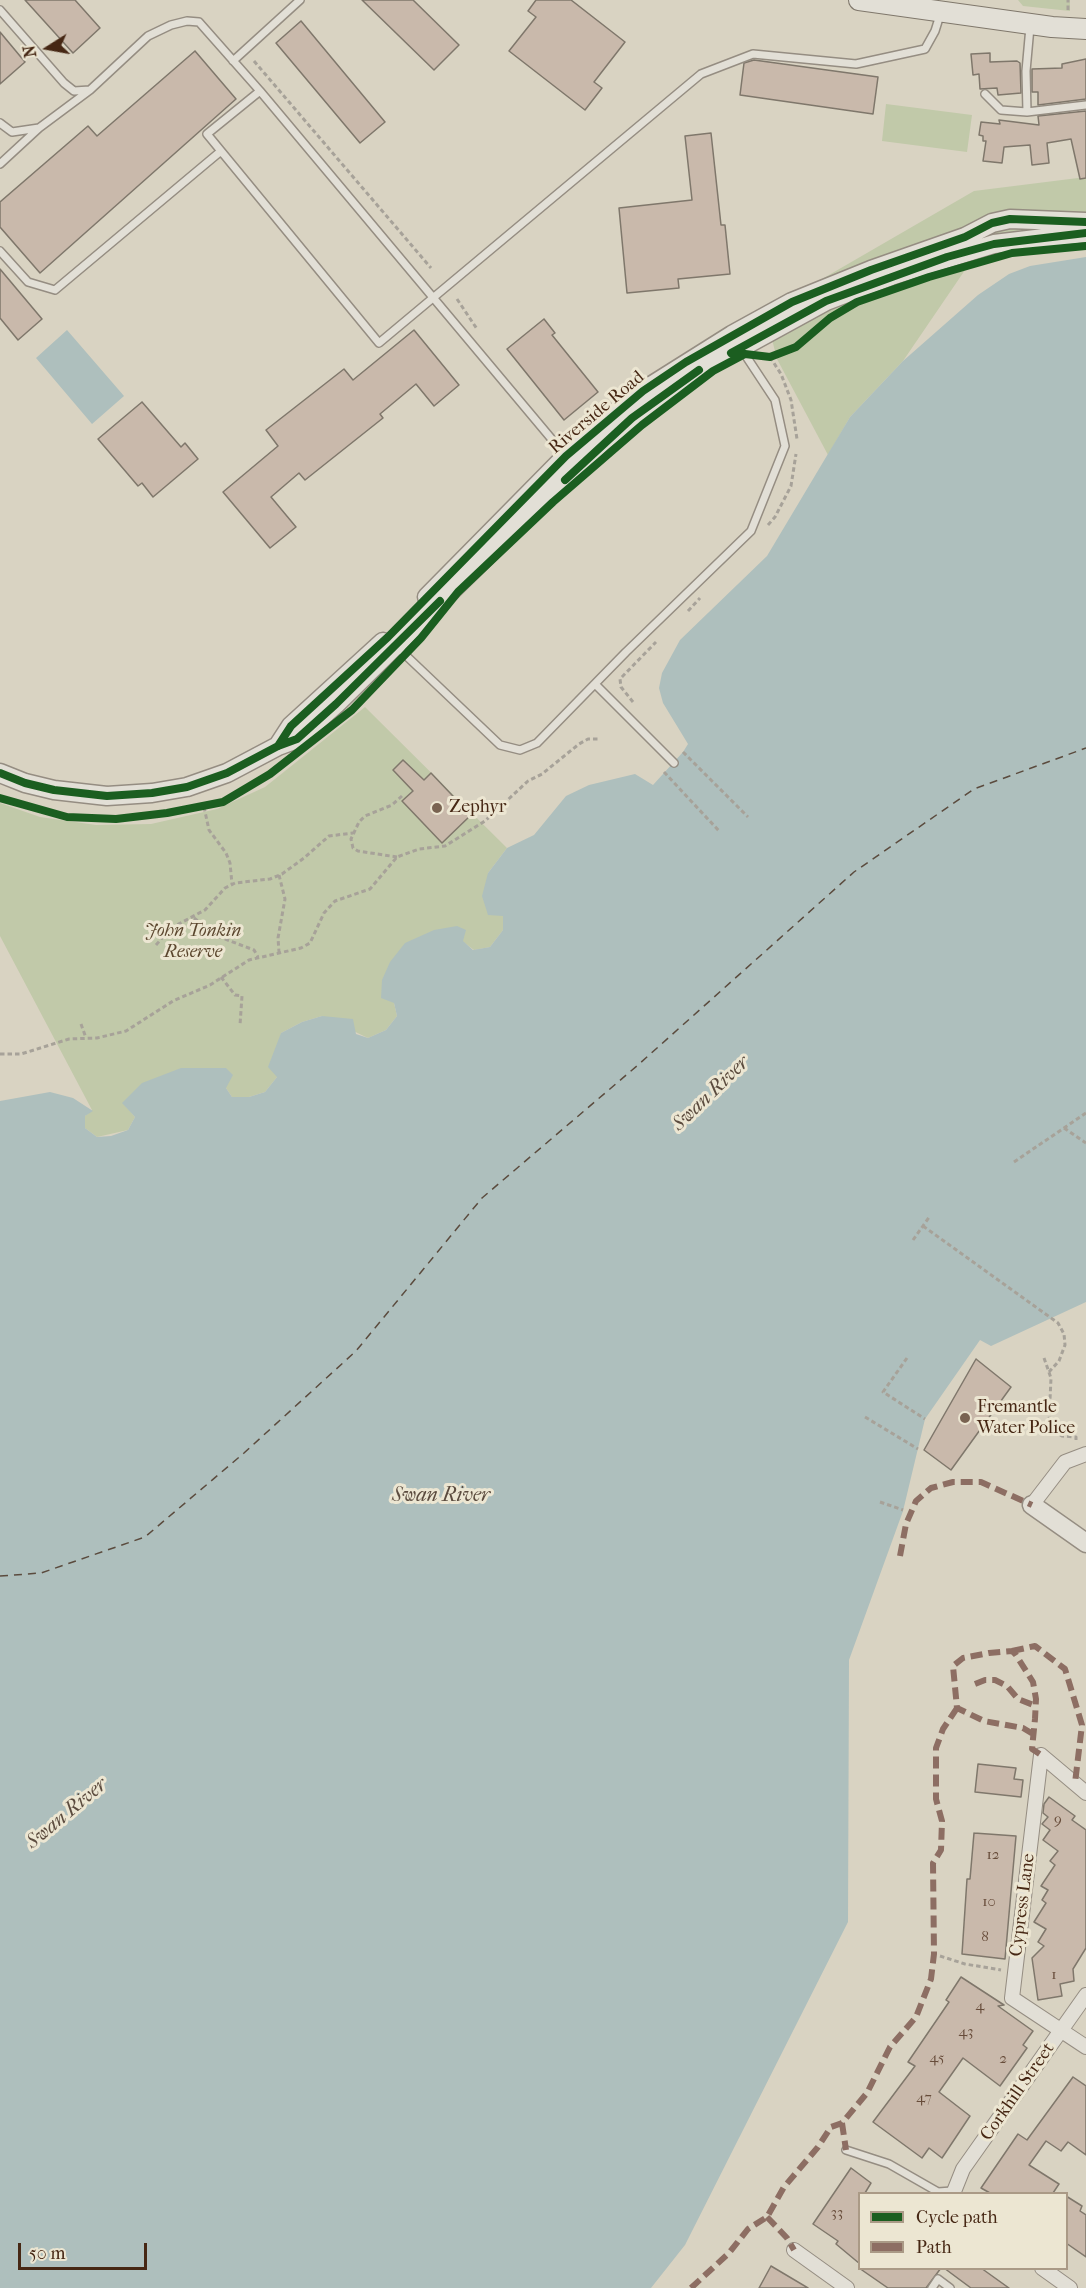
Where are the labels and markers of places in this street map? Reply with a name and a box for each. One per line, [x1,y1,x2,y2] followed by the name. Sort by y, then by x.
[449,797,506,819] place label: Zephyr
[430,801,444,815] marker: Zephyr
[977,1397,1075,1440] place label: Fremantle Water Police
[958,1411,972,1425] marker: Fremantle Water Police

